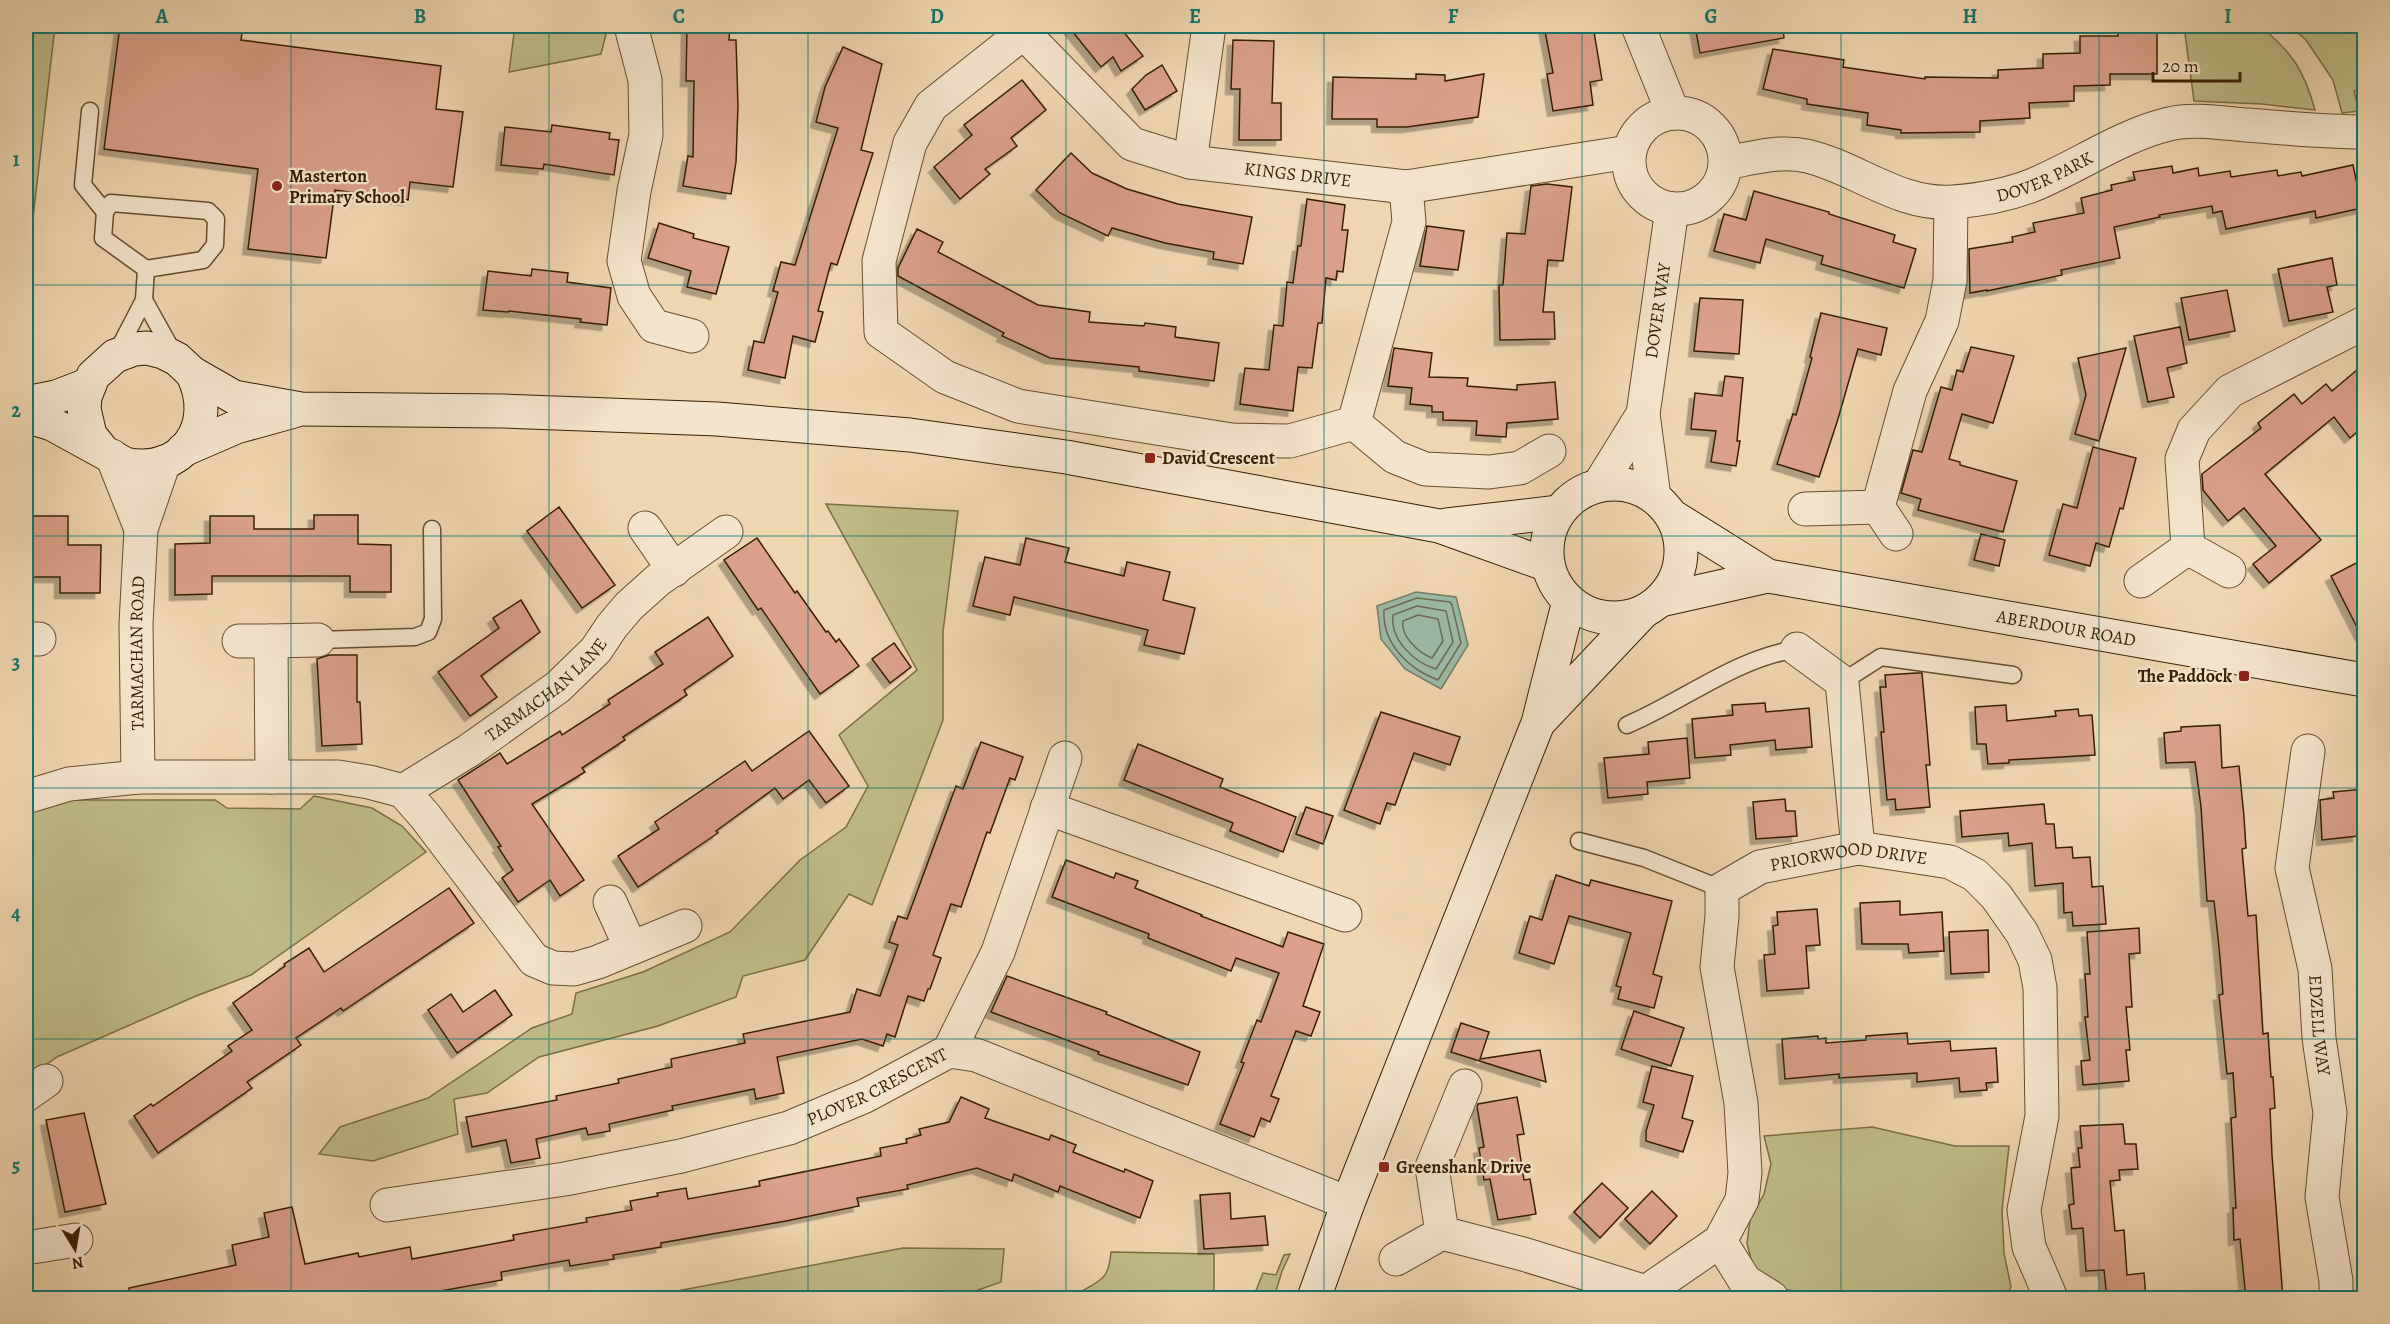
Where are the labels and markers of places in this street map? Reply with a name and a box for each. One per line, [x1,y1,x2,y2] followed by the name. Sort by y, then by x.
[289,164,405,209] place label: Masterton Primary School
[270,179,284,193] marker: Masterton Primary School
[1162,446,1275,470] place label: David Crescent
[1143,451,1157,465] marker: David Crescent
[2138,664,2233,688] place label: The Paddock
[2237,669,2251,683] marker: The Paddock
[1396,1155,1531,1179] place label: Greenshank Drive
[1377,1160,1391,1174] marker: Greenshank Drive

